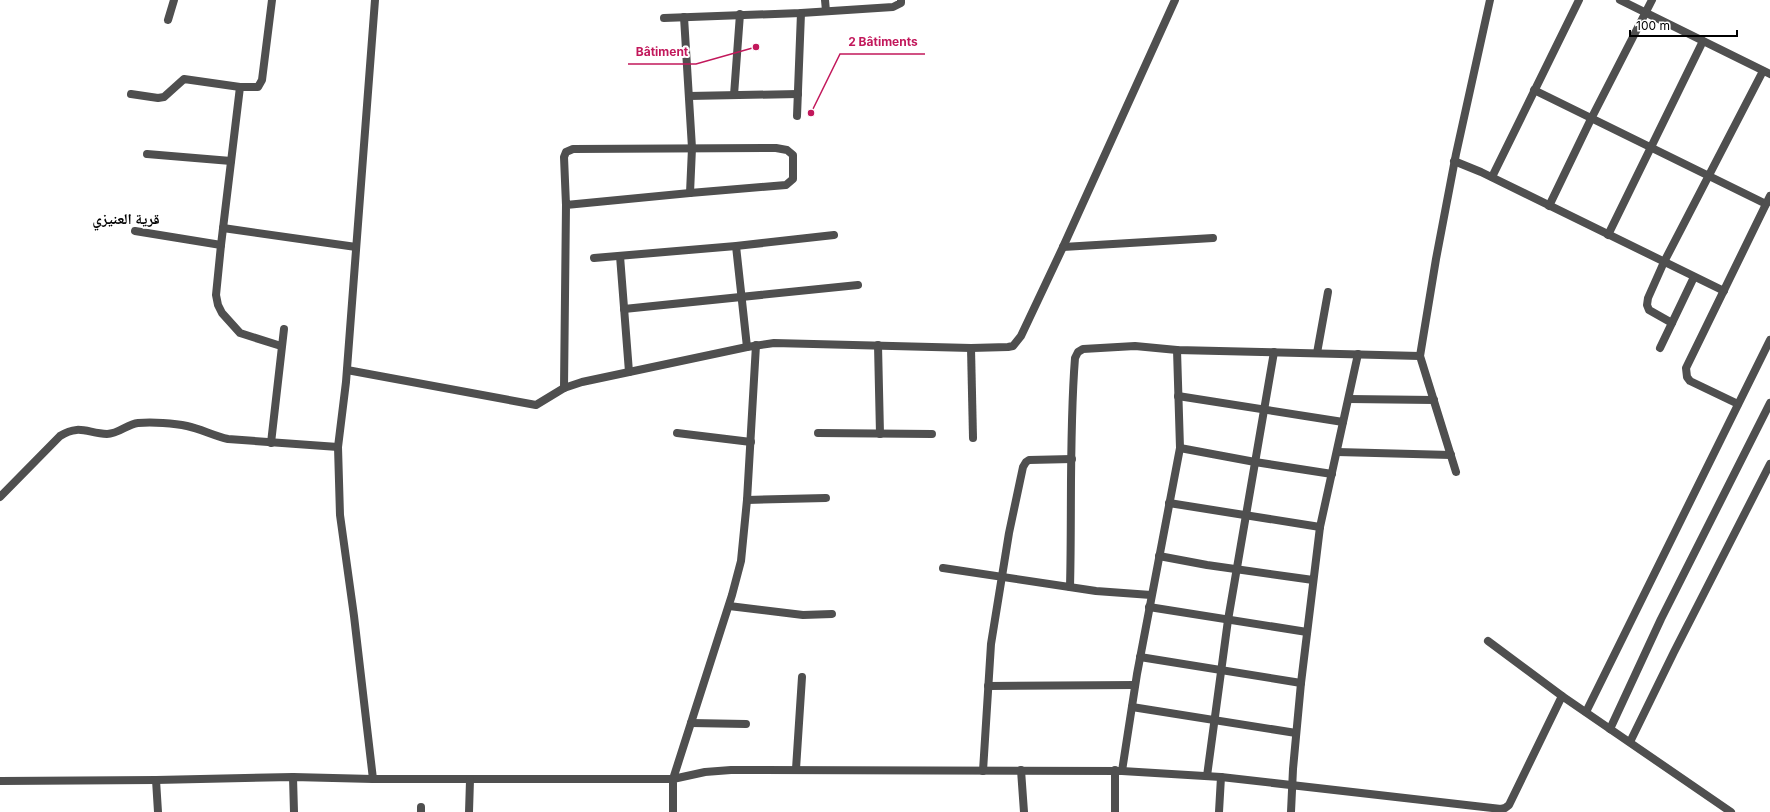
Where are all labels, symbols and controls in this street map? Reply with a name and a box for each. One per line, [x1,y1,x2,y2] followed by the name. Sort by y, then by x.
[1630,12,1737,38] scale bar
[1636,18,1670,33] text: 100 m
[840,30,925,54] callout: 2 Bâtiments
[848,34,918,49] text: 2 Bâtiments
[628,40,696,64] callout: Bâtiment
[636,44,689,59] text: Bâtiment
[92,209,160,231] district label: قرية العنيزي

